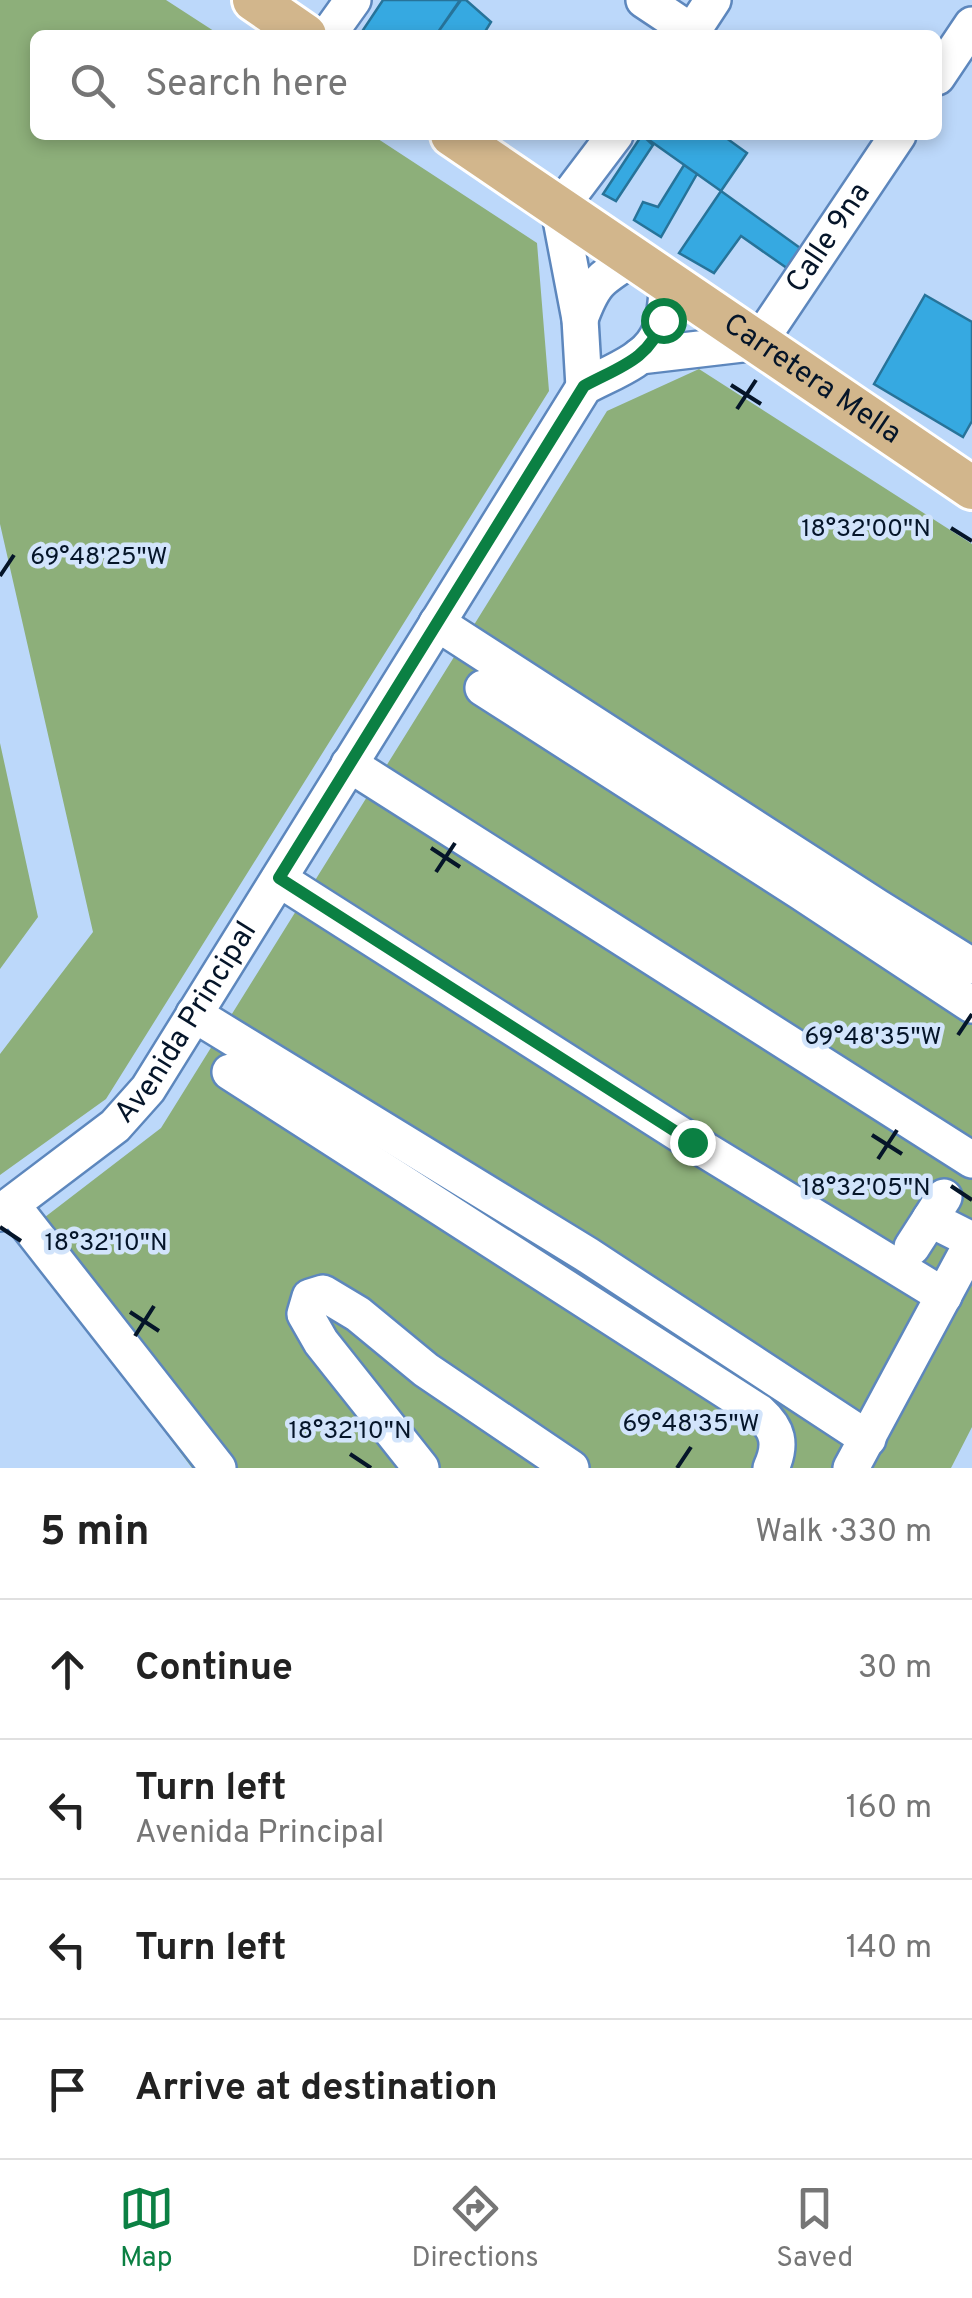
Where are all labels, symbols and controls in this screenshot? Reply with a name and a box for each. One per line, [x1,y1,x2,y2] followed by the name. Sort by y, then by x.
[30,30,942,140] search box
[65,58,120,113] icon: search
[145,61,348,110] text: Search here
[779,176,879,300] street label: Calle 9na
[641,298,687,344] route start
[716,306,908,453] street label: Carretera Mella
[801,514,931,546] text: 18°32'00"N
[30,542,168,574] text: 69°48'25"W
[107,915,266,1132] street label: Avenida Principal
[804,1022,942,1054] text: 69°48'35"W
[670,1120,716,1166] route end
[801,1173,931,1205] text: 18°32'05"N
[44,1228,168,1260] text: 18°32'10"N
[622,1409,760,1441] text: 69°48'35"W
[288,1416,412,1448] text: 18°32'10"N
[40,1507,150,1560] text: 5 min
[755,1513,932,1553] text: Walk · 330 m
[40,1642,95,1697] icon: ahead
[135,1645,293,1694] text: Continue
[858,1649,932,1689] text: 30 m
[135,1765,287,1814] text: Turn left
[40,1782,95,1837] icon: left
[846,1789,932,1829] text: 160 m
[135,1814,384,1854] text: Avenida Principal
[40,1922,95,1977] icon: left
[135,1925,287,1974] text: Turn left
[846,1929,932,1969] text: 140 m
[40,2062,95,2117] icon: arrive
[135,2065,498,2114] text: Arrive at destination
[119,2181,174,2277] tab: Map
[411,2181,539,2277] tab: Directions
[776,2181,853,2277] tab: Saved

